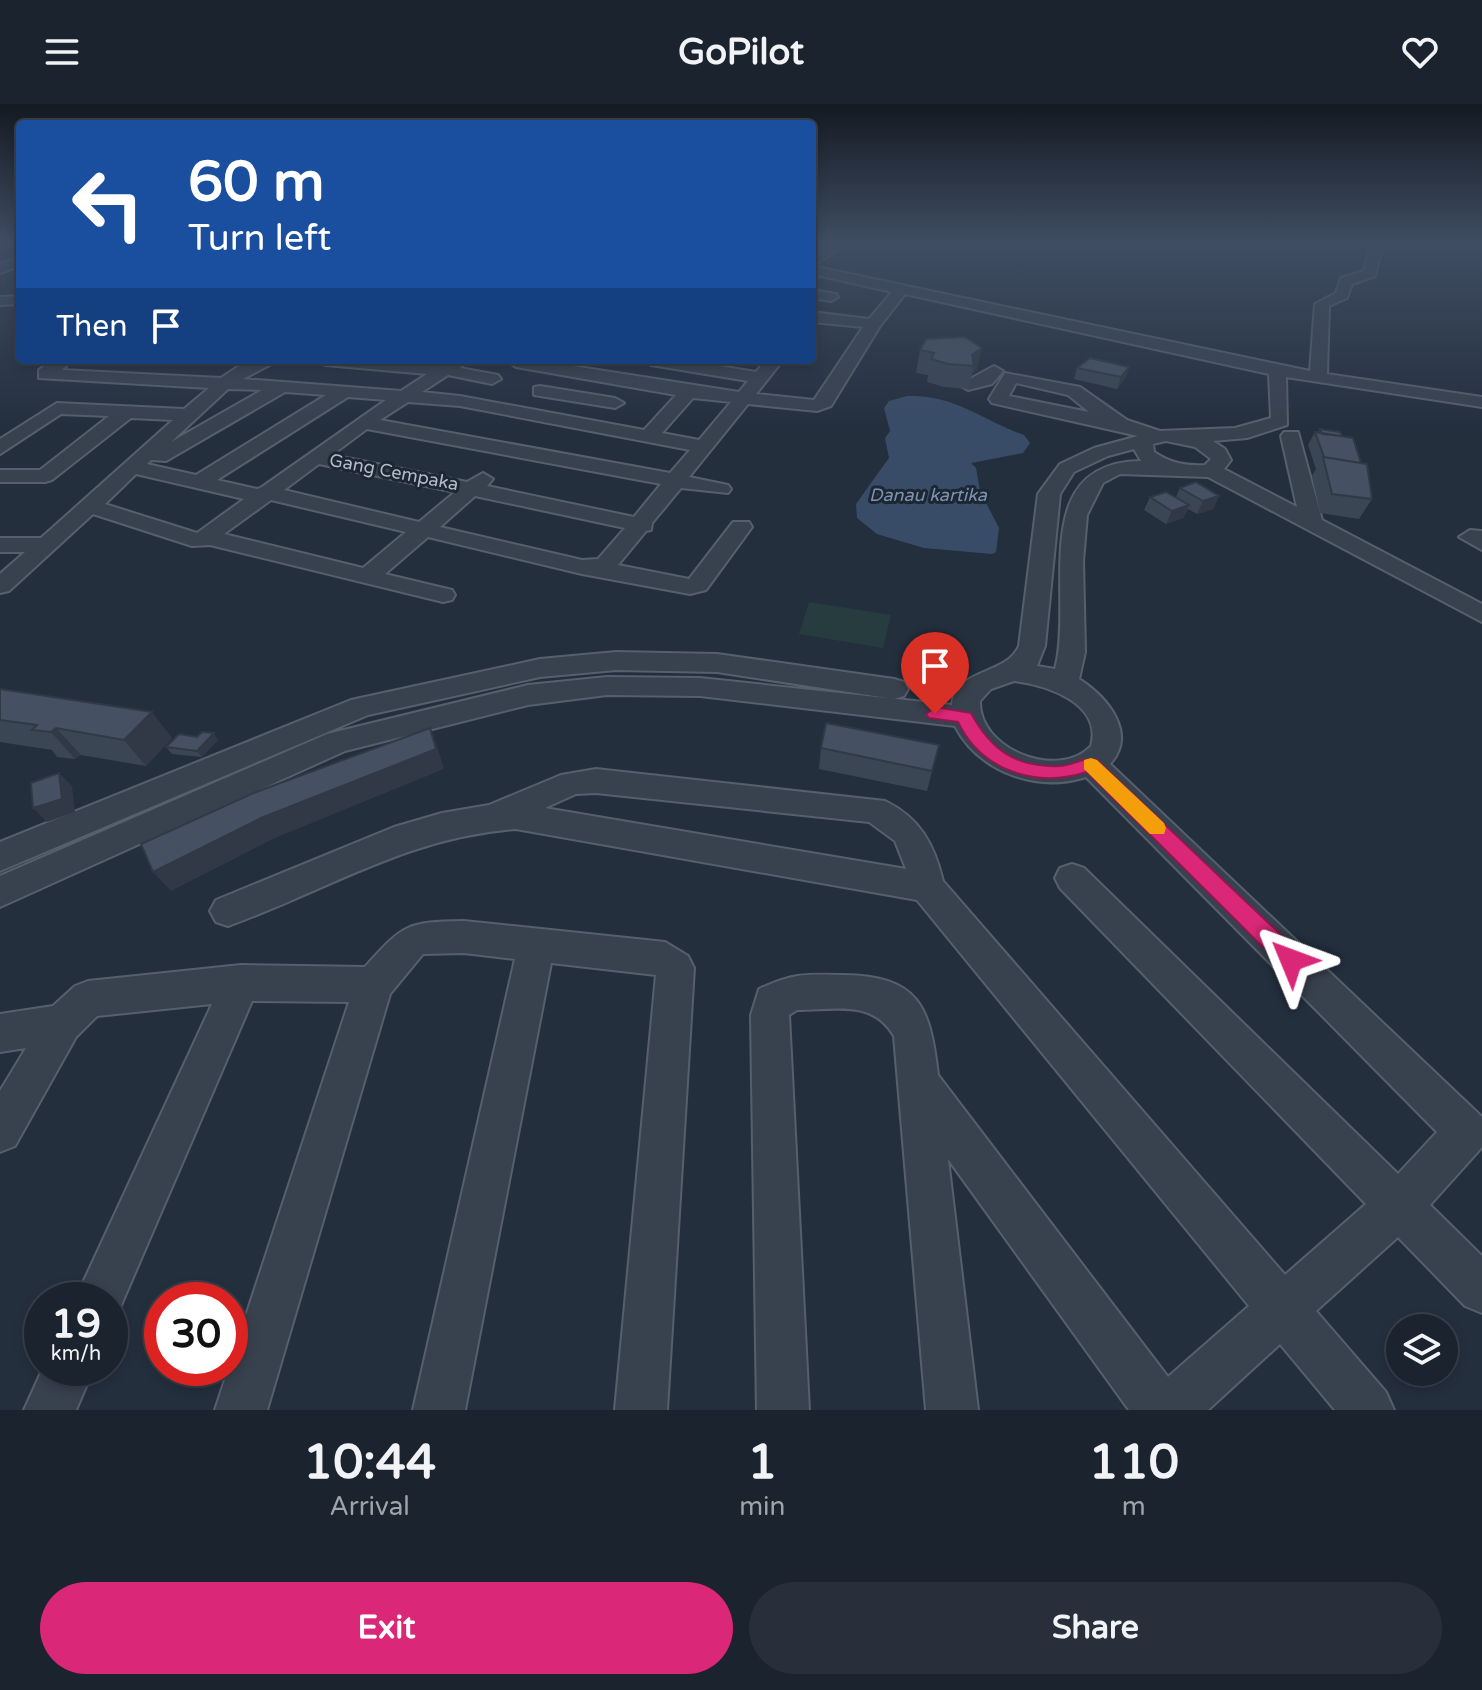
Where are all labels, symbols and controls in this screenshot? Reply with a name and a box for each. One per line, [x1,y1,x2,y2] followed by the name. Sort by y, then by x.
[40,30,84,74] icon: menu
[1398,30,1442,74] icon: heart
[678,31,804,74] text: GoPilot
[188,149,324,216] text: 60 m
[56,152,160,256] icon: left
[188,217,331,260] text: Turn left
[144,304,188,348] icon: arrive
[56,308,128,345] text: Then
[328,449,460,495] street label: Gang Cempaka
[869,484,988,506] water label: Danau kartika
[901,632,969,714] pin
[913,644,957,688] icon: arrive
[1249,918,1333,1002] position arrow
[144,1282,248,1386] speed limit sign: 30
[51,1300,101,1348] text: 19
[1386,1314,1458,1386] map controls
[1386,1314,1458,1386] button: layers
[51,1342,101,1366] text: km/h
[303,1434,436,1492] text: 10:44
[747,1434,777,1492] text: 1
[1088,1434,1179,1492] text: 110
[329,1491,410,1522] text: Arrival
[739,1491,785,1522] text: min
[1122,1491,1146,1522] text: m
[40,1582,733,1674] button: Exit
[749,1582,1442,1674] button: Share

